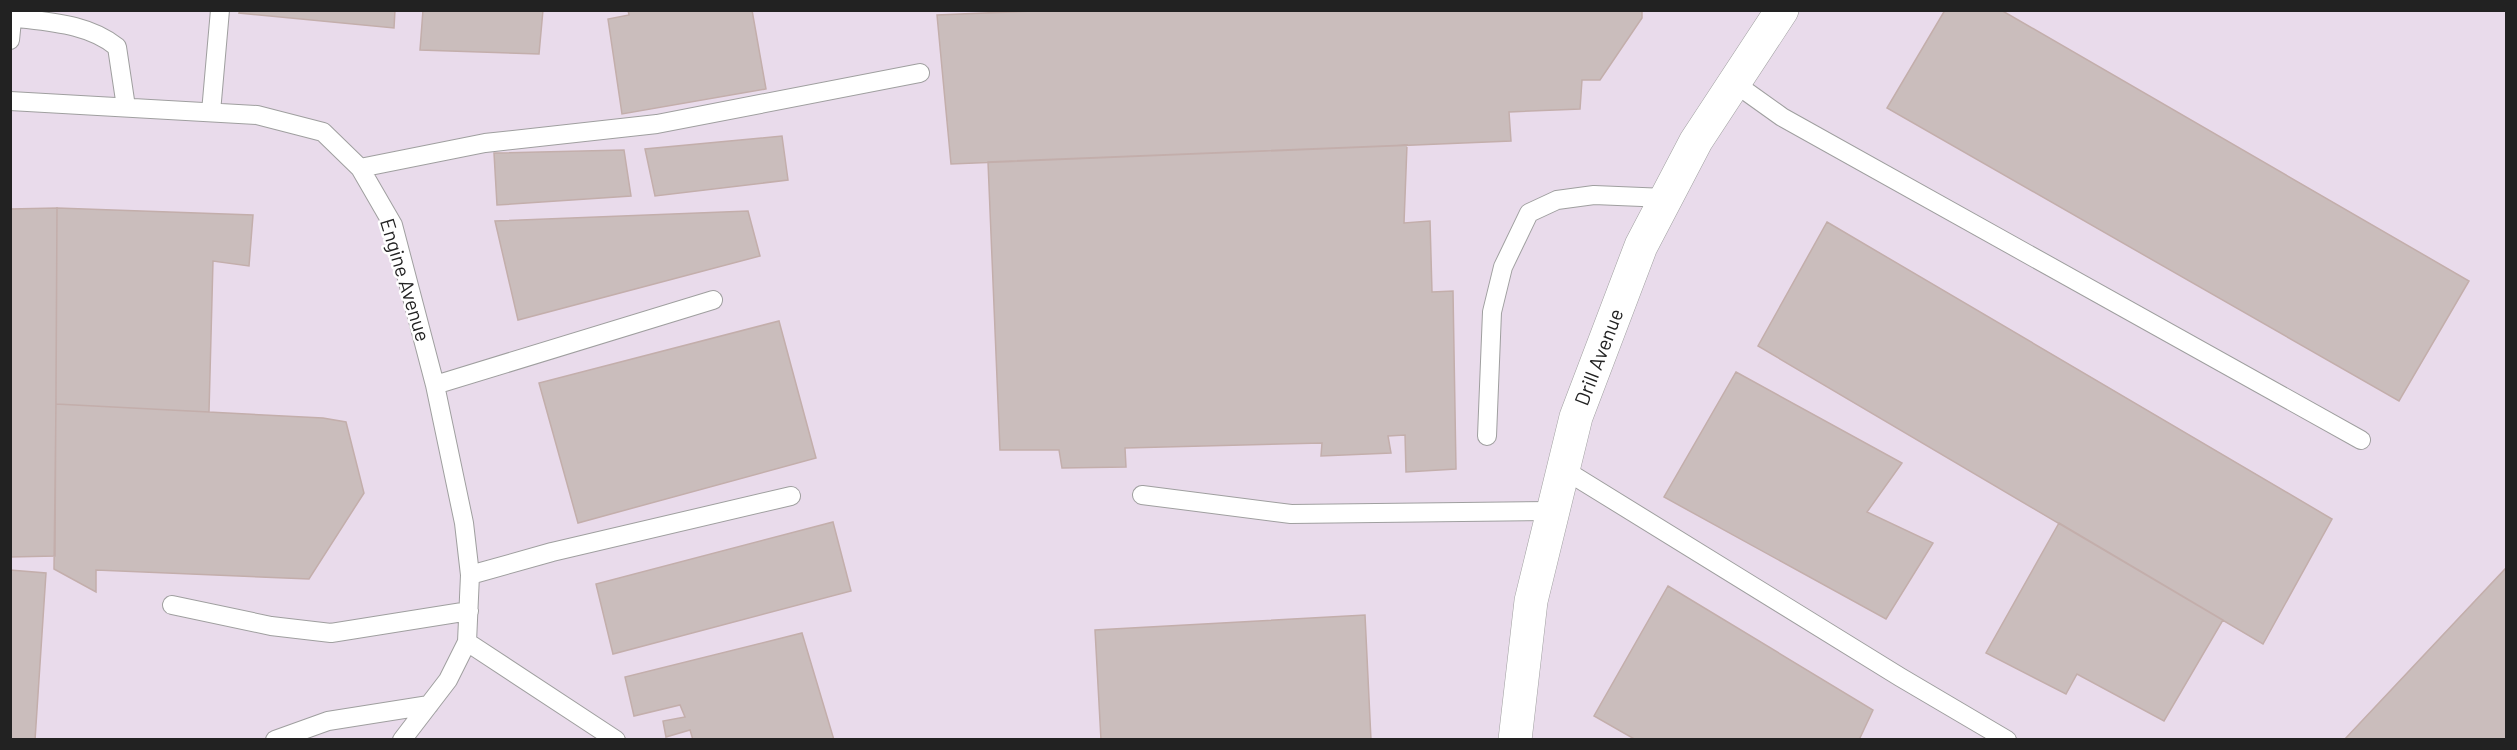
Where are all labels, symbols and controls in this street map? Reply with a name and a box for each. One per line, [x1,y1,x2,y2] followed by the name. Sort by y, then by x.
[376,215,436,344] street label: Engine Avenue
[1569,305,1627,408] street label: Drill Avenue

